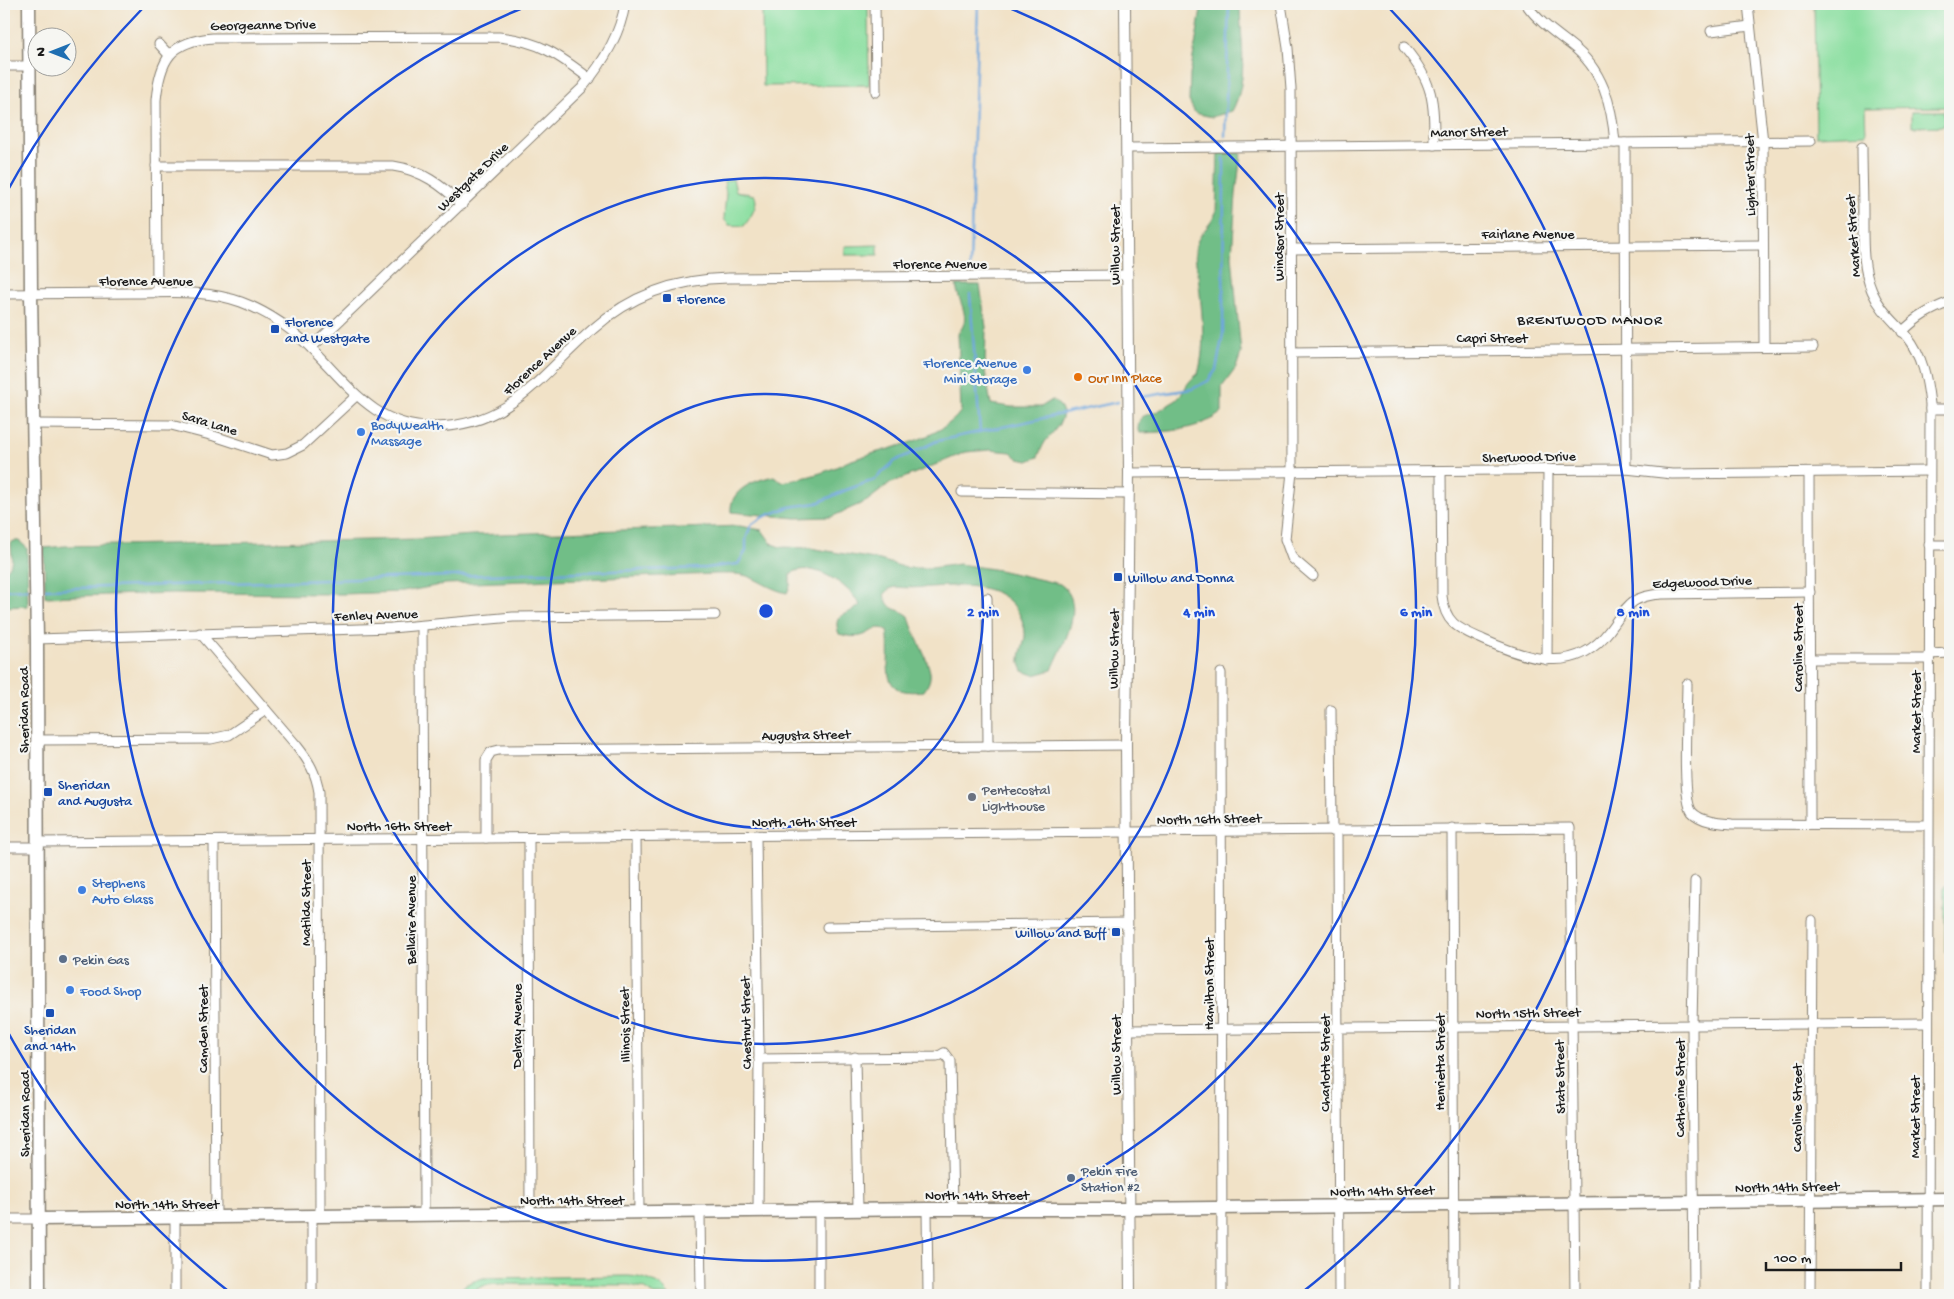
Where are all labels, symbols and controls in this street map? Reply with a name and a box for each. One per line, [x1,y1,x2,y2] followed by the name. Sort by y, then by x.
[210,17,317,36] street label: Georgeanne Drive
[28,28,78,78] north arrow
[33,47,50,57] text: N
[1430,124,1509,143] street label: Manor Street
[1742,132,1761,216] street label: Lighter Street
[435,139,513,216] street label: Westgate Drive
[1272,192,1289,281] street label: Windsor Street
[1843,193,1866,277] street label: Market Street
[1108,204,1125,285] street label: Willow Street
[1480,227,1575,244] street label: Fairlane Avenue
[892,257,988,274] street label: Florence Avenue
[98,274,194,291] street label: Florence Avenue
[661,292,673,304] marker: Florence
[676,292,726,309] place label: Florence
[1516,312,1663,330] district label: BRENTWOOD MANOR
[284,315,370,348] place label: Florence and Westgate
[269,323,281,335] marker: Florence and Westgate
[500,323,581,401] street label: Florence Avenue
[1457,331,1529,348] street label: Capri Street
[922,356,1018,389] place label: Florence Avenue Mini Storage
[1021,364,1033,376] marker: Florence Avenue Mini Storage
[1072,371,1084,383] marker: Our Inn Place
[1088,371,1163,388] place label: Our Inn Place
[179,408,240,441] street label: Sara Lane
[370,418,444,451] place label: BodyWealth Massage
[355,426,367,438] marker: BodyWealth Massage
[1482,449,1577,468] street label: Sherwood Drive
[1112,571,1124,583] marker: Willow and Donna
[1128,571,1235,588] place label: Willow and Donna
[1652,573,1753,594] street label: Edgewood Drive
[757,602,775,620] centre of rings
[1791,603,1808,692] street label: Caroline Street
[967,604,1000,622] text: 2 min
[1182,604,1216,622] text: 4 min
[1400,604,1433,622] text: 6 min
[1617,604,1650,622] text: 8 min
[333,607,419,626] street label: Fenley Avenue
[1106,608,1125,689] street label: Willow Street
[17,665,34,753] street label: Sheridan Road
[1909,670,1926,753] street label: Market Street
[762,727,852,746] street label: Augusta Street
[58,778,133,811] place label: Sheridan and Augusta
[981,783,1050,816] place label: Pentecostal Lighthouse
[42,786,54,798] marker: Sheridan and Augusta
[966,791,978,803] marker: Pentecostal Lighthouse
[1157,811,1263,830] street label: North 16th Street
[752,815,858,832] street label: North 16th Street
[347,819,453,836] street label: North 16th Street
[299,859,316,946] street label: Matilda Street
[404,875,421,965] street label: Bellaire Avenue
[92,876,154,909] place label: Stephens Auto Glass
[76,884,88,896] marker: Stephens Auto Glass
[1015,926,1108,943] place label: Willow and Buff
[1110,926,1122,938] marker: Willow and Buff
[1202,937,1219,1030] street label: Hamilton Street
[57,953,69,965] marker: Pekin Gas
[72,953,130,970] place label: Pekin Gas
[738,975,757,1069] street label: Chestnut Street
[510,983,527,1069] street label: Delray Avenue
[64,984,76,996] marker: Food Shop
[79,984,142,1001] place label: Food Shop
[196,984,213,1073] street label: Camden Street
[617,986,636,1063] street label: Illinois Street
[1475,1005,1582,1024] street label: North 15th Street
[44,1007,56,1019] marker: Sheridan and 14th
[1433,1012,1450,1110] street label: Henrietta Street
[1318,1013,1335,1112] street label: Charlotte Street
[1109,1014,1126,1095] street label: Willow Street
[24,1023,76,1056] place label: Sheridan and 14th
[1673,1038,1690,1137] street label: Catherine Street
[1552,1039,1571,1114] street label: State Street
[1790,1063,1807,1152] street label: Caroline Street
[18,1069,35,1157] street label: Sheridan Road
[1908,1075,1925,1158] street label: Market Street
[1080,1164,1140,1197] place label: Pekin Fire Station #2
[1065,1172,1077,1184] marker: Pekin Fire Station #2
[1735,1179,1841,1198] street label: North 14th Street
[1330,1183,1436,1202] street label: North 14th Street
[925,1188,1030,1205] street label: North 14th Street
[520,1193,625,1210] street label: North 14th Street
[115,1197,220,1214] street label: North 14th Street
[1766,1239,1902,1271] scale bar
[1773,1250,1812,1268] text: 100 m

